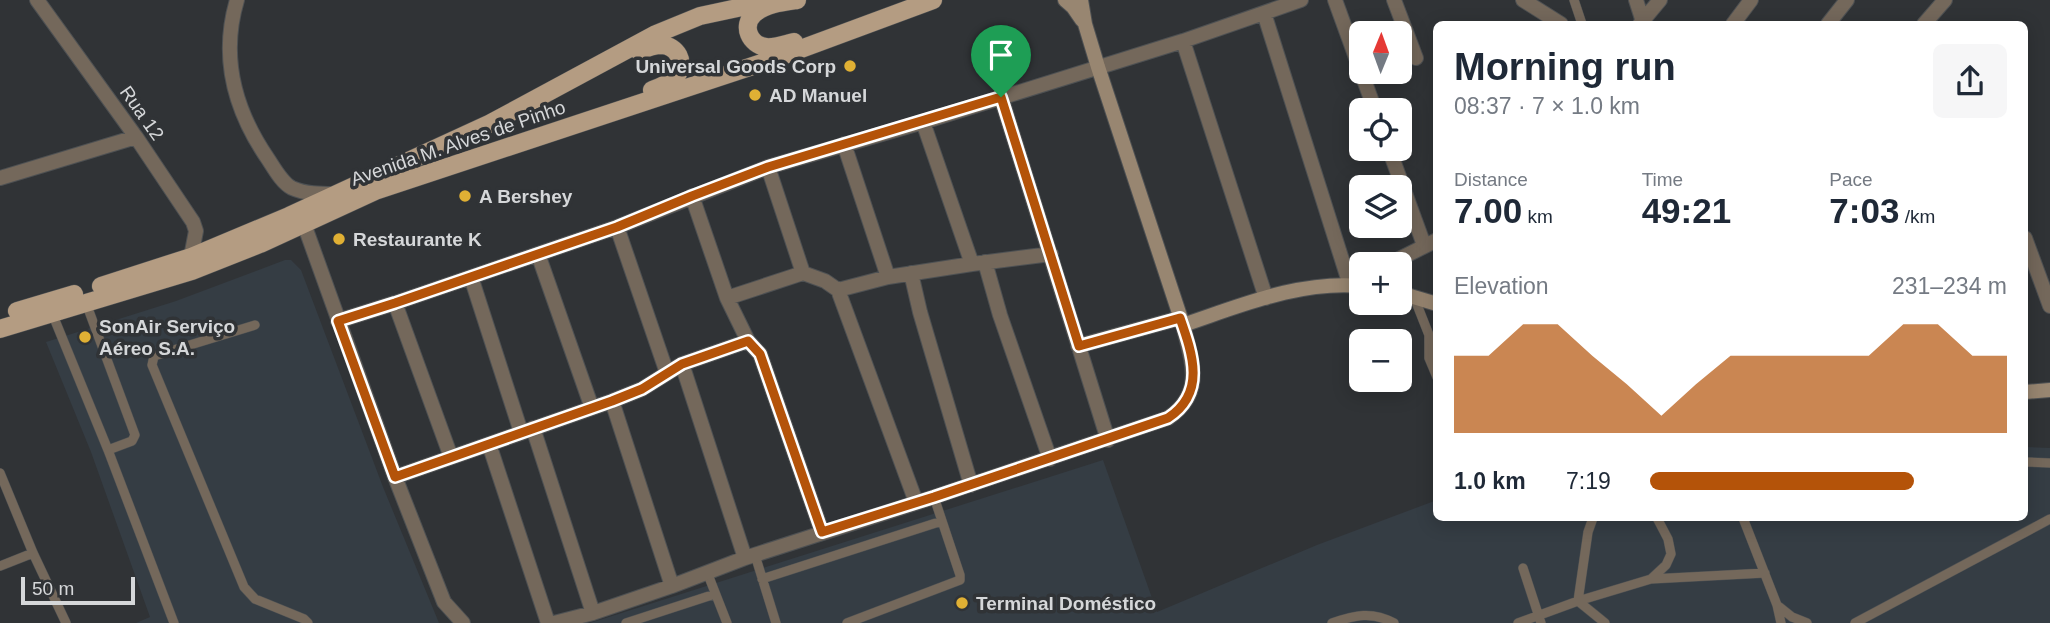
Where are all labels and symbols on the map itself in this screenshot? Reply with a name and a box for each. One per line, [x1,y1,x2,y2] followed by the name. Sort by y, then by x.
[1349,21,1412,84] north arrow
[971,25,1031,97] pin
[635,56,836,77] place label: Universal Goods Corp
[842,58,858,74] marker: Universal Goods Corp
[116,82,168,144] street label: Rua 12
[769,85,867,106] place label: AD Manuel
[747,87,763,103] marker: AD Manuel
[348,96,568,190] street label: Avenida M. Alves de Pinho
[479,186,573,207] place label: A Bershey
[457,188,473,204] marker: A Bershey
[353,229,482,250] place label: Restaurante K
[331,231,347,247] marker: Restaurante K
[99,316,235,359] place label: SonAir Serviço Aéreo S.A.
[77,329,93,345] marker: SonAir Serviço Aéreo S.A.
[21,574,135,606] scale bar
[976,593,1156,614] place label: Terminal Doméstico
[954,595,970,611] marker: Terminal Doméstico

